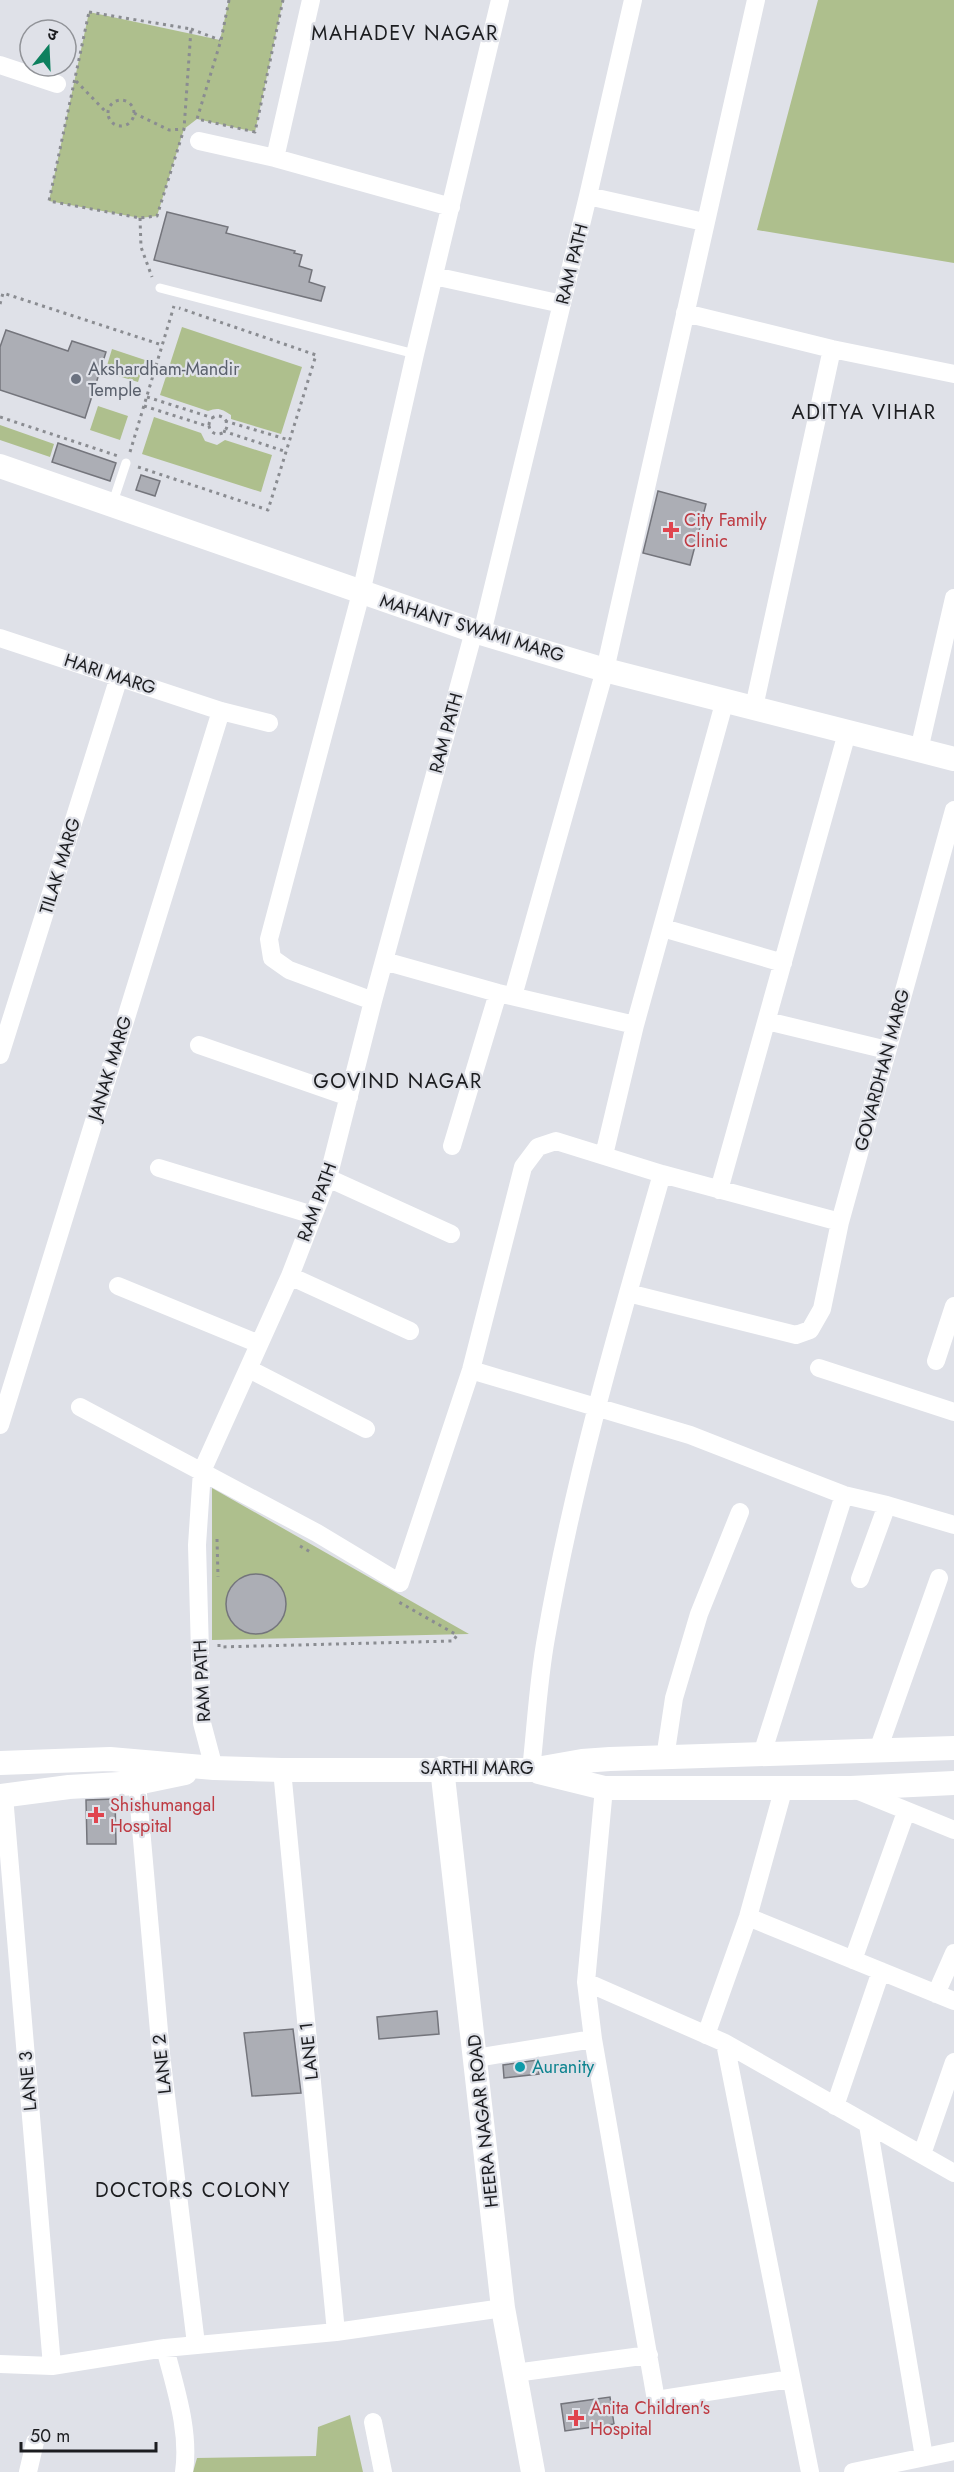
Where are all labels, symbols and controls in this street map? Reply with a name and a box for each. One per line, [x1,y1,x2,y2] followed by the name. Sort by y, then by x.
[18,18,78,78] north arrow
[311,19,499,48] district label: MAHADEV NAGAR
[44,22,61,47] text: उ
[549,221,595,307] street label: RAM PATH
[88,356,240,403] place label: Akshardham-Mandir Temple
[69,372,83,386] marker: Akshardham-Mandir Temple
[792,398,936,427] district label: ADITYA VIHAR
[684,507,767,554] place label: City Family Clinic
[662,521,680,539] marker: City Family Clinic
[377,588,567,668] street label: MAHANT SWAMI MARG
[61,647,159,701] street label: HARI MARG
[423,690,469,776] street label: RAM PATH
[33,815,87,917] street label: TILAK MARG
[848,986,916,1154] street label: GOVARDHAN MARG
[81,1012,138,1125] street label: JANAK MARG
[313,1067,483,1096] district label: GOVIND NAGAR
[291,1159,343,1245] street label: RAM PATH
[187,1639,217,1723] street label: RAM PATH
[420,1755,534,1781] street label: SARTHI MARG
[110,1792,215,1839] place label: Shishumangal Hospital
[87,1806,105,1824] marker: Shishumangal Hospital
[293,2021,325,2081] street label: LANE 1
[146,2033,178,2095] street label: LANE 2
[461,2033,505,2209] street label: HEERA NAGAR ROAD
[12,2050,44,2112] street label: LANE 3
[532,2054,594,2080] place label: Auranity
[513,2060,527,2074] marker: Auranity
[95,2176,291,2205] district label: DOCTORS COLONY
[590,2395,710,2442] place label: Anita Children's Hospital
[567,2409,585,2427] marker: Anita Children's Hospital
[21,2415,156,2453] scale bar
[30,2423,70,2449] text: 50 m

